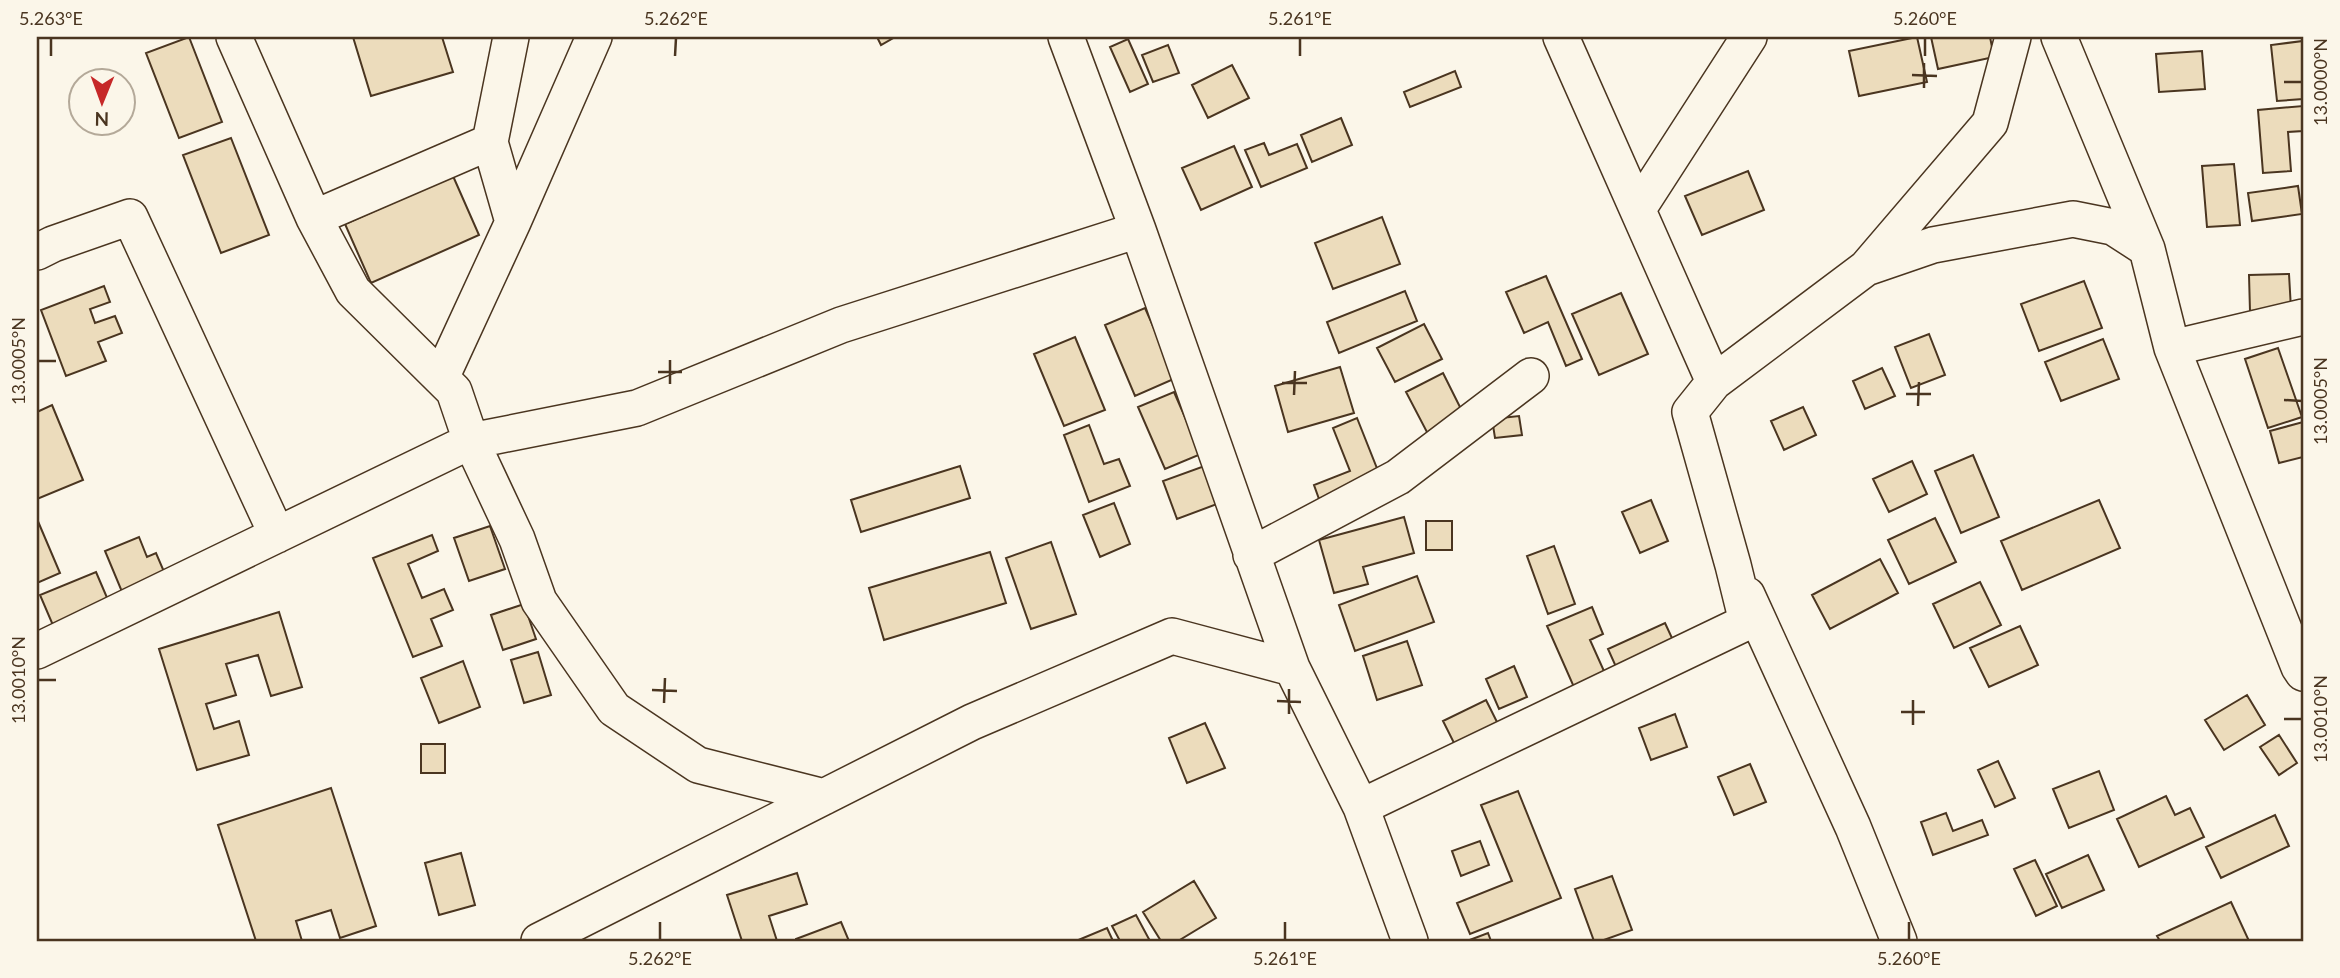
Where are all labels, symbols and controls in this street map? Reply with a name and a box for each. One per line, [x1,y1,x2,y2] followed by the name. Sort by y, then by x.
[19,7,83,29] text: 5.263°E
[644,7,708,29] text: 5.262°E
[1268,7,1332,29] text: 5.261°E
[1893,7,1957,29] text: 5.260°E
[2309,38,2331,126] text: 13.0000°N
[66,66,136,136] north arrow
[94,108,109,131] text: N
[7,317,29,405] text: 13.0005°N
[2309,357,2331,445] text: 13.0005°N
[7,636,29,724] text: 13.0010°N
[2309,675,2331,763] text: 13.0010°N
[628,947,692,969] text: 5.262°E
[1253,947,1317,969] text: 5.261°E
[1877,947,1941,969] text: 5.260°E

